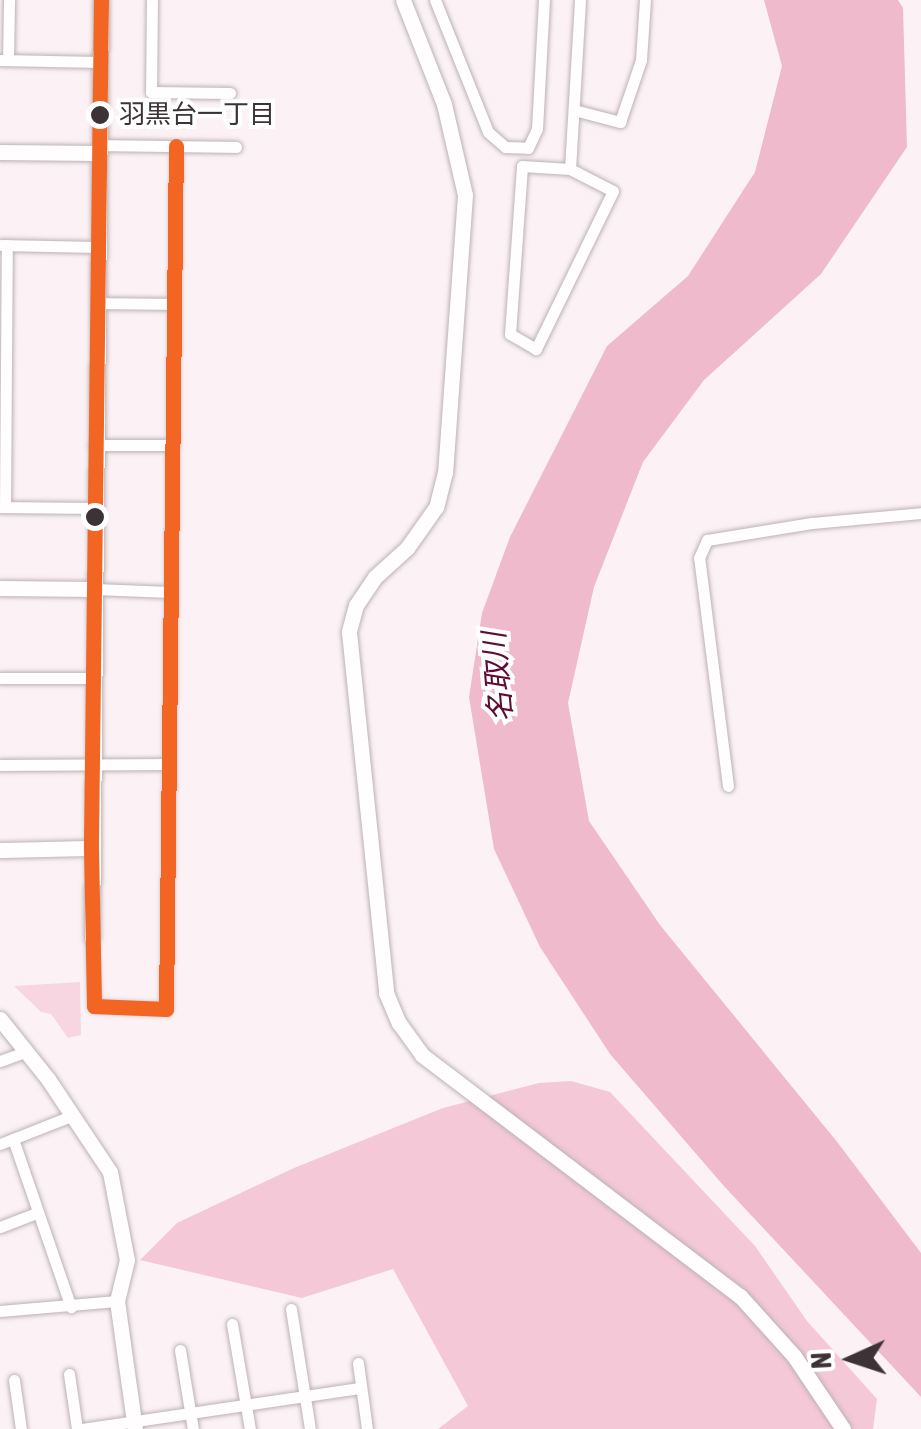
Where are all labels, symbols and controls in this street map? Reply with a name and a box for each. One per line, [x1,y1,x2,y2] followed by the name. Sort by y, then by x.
[119,99,275,131] place label: 羽黒台一丁目
[90,105,110,125] marker: 羽黒台一丁目
[85,507,105,527] unlabelled marker
[475,631,519,723] water label: 名取川
[801,1309,901,1409] north arrow
[805,1351,837,1370] text: N

